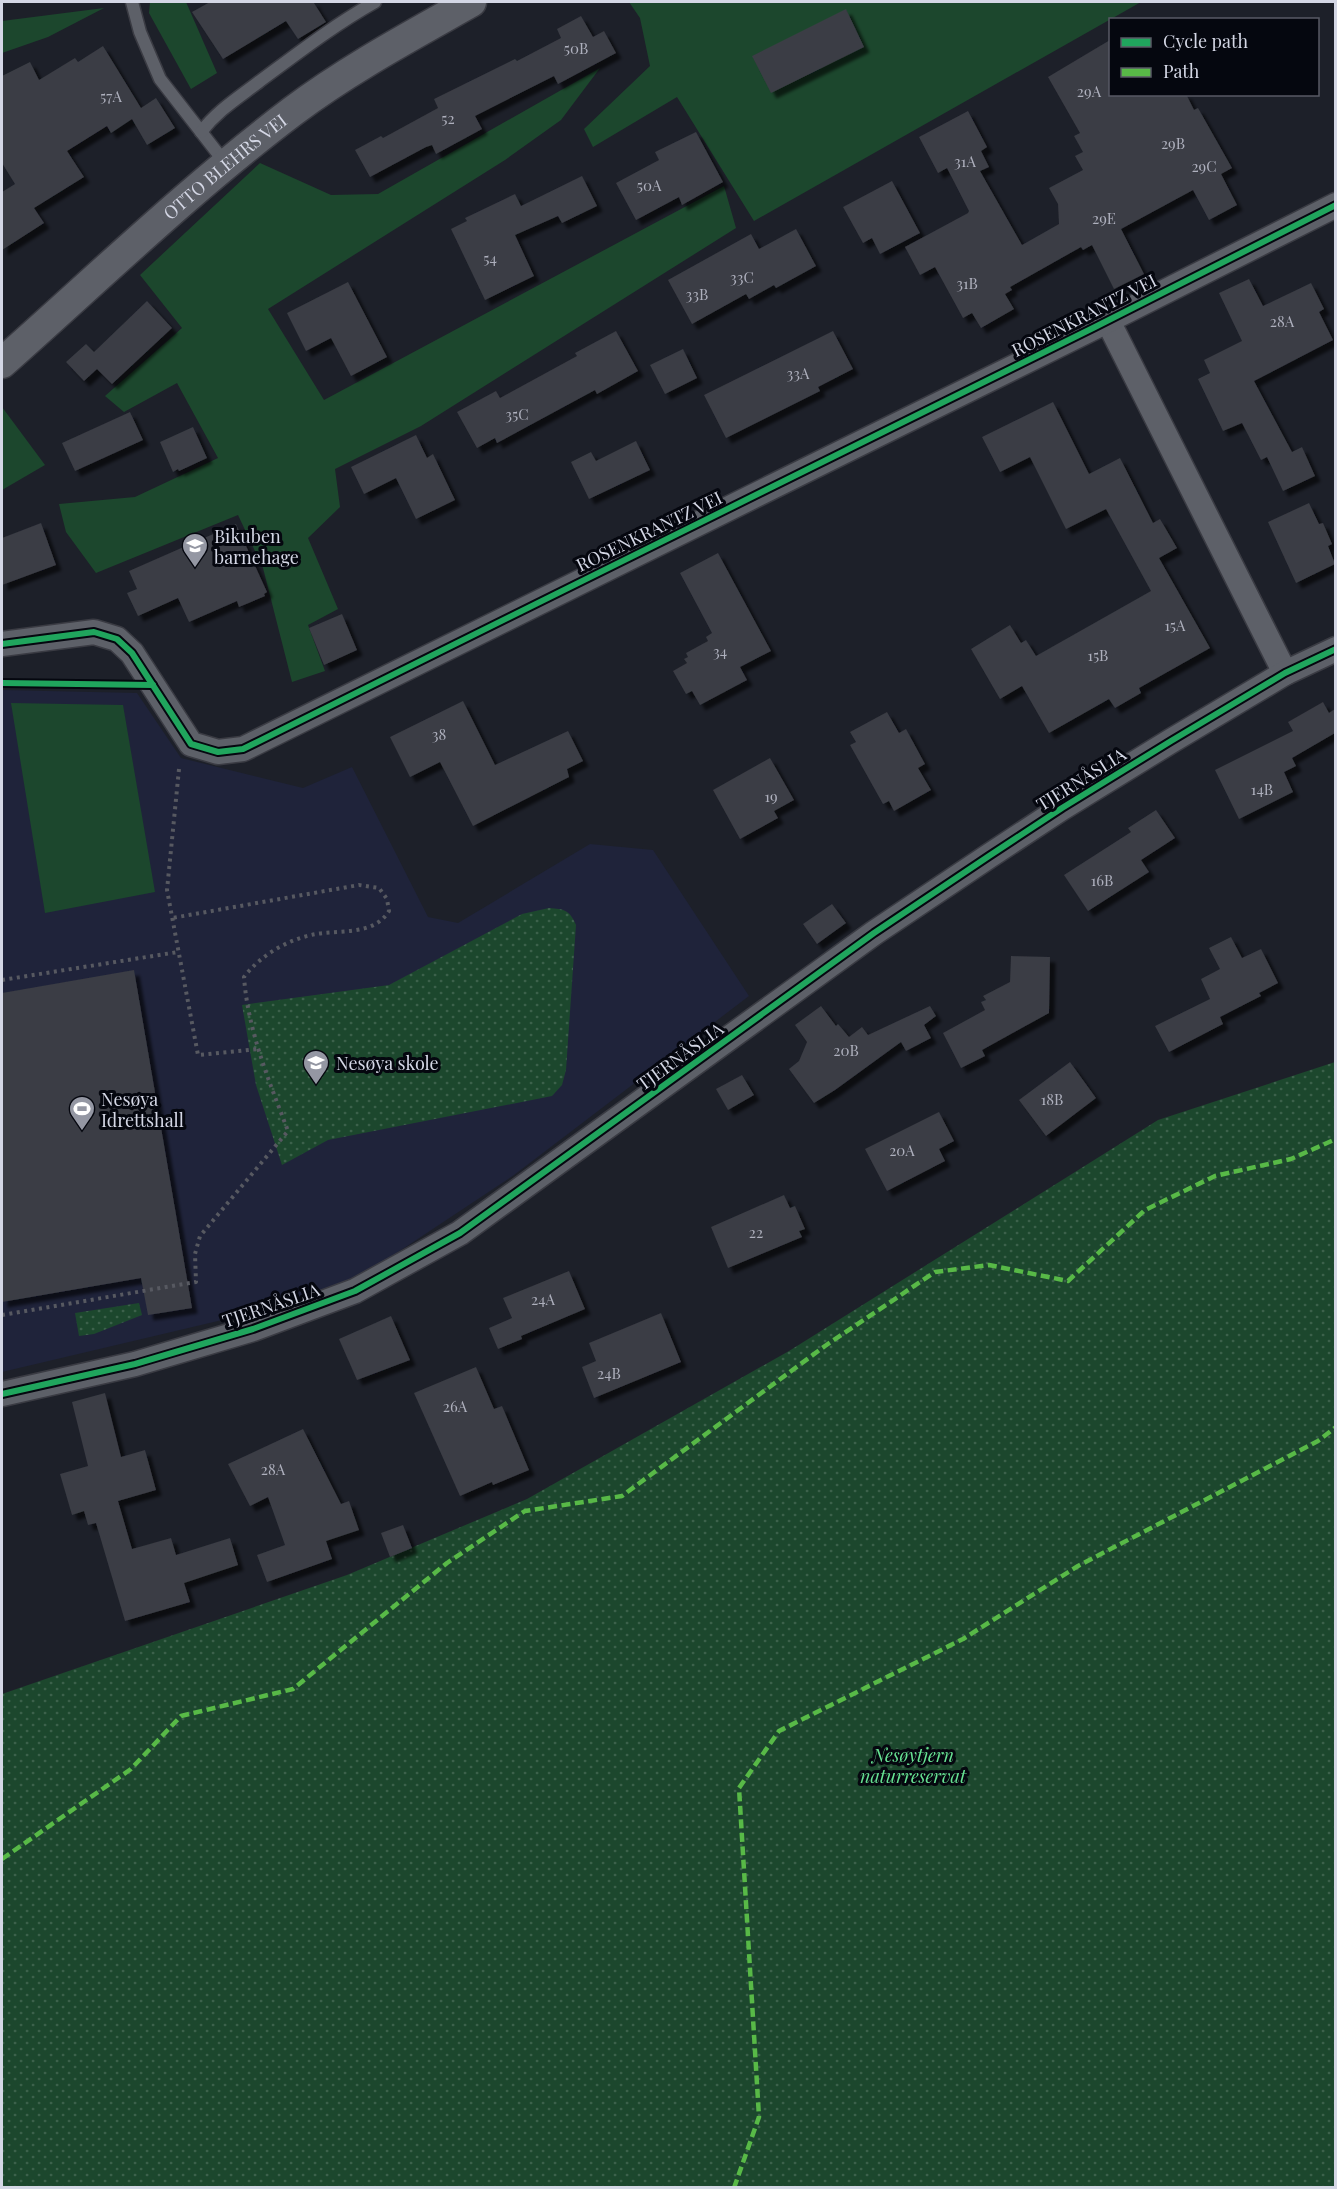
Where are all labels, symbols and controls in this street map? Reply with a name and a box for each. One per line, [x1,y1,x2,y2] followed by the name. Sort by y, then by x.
[1109,18,1319,96] legend
[1163,29,1248,53] text: Cycle path
[564,38,588,58] house number: 50B
[1163,59,1200,83] text: Path
[1077,81,1102,101] house number: 29A
[100,86,122,106] house number: 57A
[158,108,291,225] street label: OTTO BLEHRS VEI
[441,108,455,128] house number: 52
[1161,133,1185,153] house number: 29B
[954,151,976,171] house number: 31A
[1191,156,1217,176] house number: 29C
[637,175,662,195] house number: 50A
[1092,208,1116,228] house number: 29E
[483,248,497,268] house number: 54
[730,267,754,287] house number: 33C
[1007,268,1161,362] street label: ROSENKRANTZ VEI
[956,273,978,293] house number: 31B
[686,284,708,304] house number: 33B
[1270,311,1295,331] house number: 28A
[787,363,810,383] house number: 33A
[505,404,529,424] house number: 35C
[572,485,726,577] street label: ROSENKRANTZ VEI
[214,524,299,569] place label: Bikuben barnehage
[180,531,210,569] school or university icon: Bikuben barnehage
[1164,615,1186,635] house number: 15A
[713,641,727,661] house number: 34
[1088,645,1108,665] house number: 15B
[432,724,446,744] house number: 38
[1032,742,1131,816] street label: TJERNÅSLIA
[1251,779,1273,799] house number: 14B
[764,786,778,806] house number: 19
[1091,870,1113,890] house number: 16B
[632,1016,729,1095] street label: TJERNÅSLIA
[833,1040,859,1060] house number: 20B
[301,1048,331,1086] school or university icon: Nesøya skole
[336,1051,439,1075] place label: Nesøya skole
[101,1087,184,1132] place label: Nesøya Idrettshall
[1041,1089,1063,1109] house number: 18B
[67,1094,97,1132] sports icon: Nesøya Idrettshall
[889,1140,915,1160] house number: 20A
[749,1222,763,1242] house number: 22
[219,1277,323,1333] street label: TJERNÅSLIA
[531,1289,556,1309] house number: 24A
[597,1363,621,1383] house number: 24B
[443,1396,468,1416] house number: 26A
[261,1459,286,1479] house number: 28A
[860,1743,967,1788] park label: Nesøytjern naturreservat

